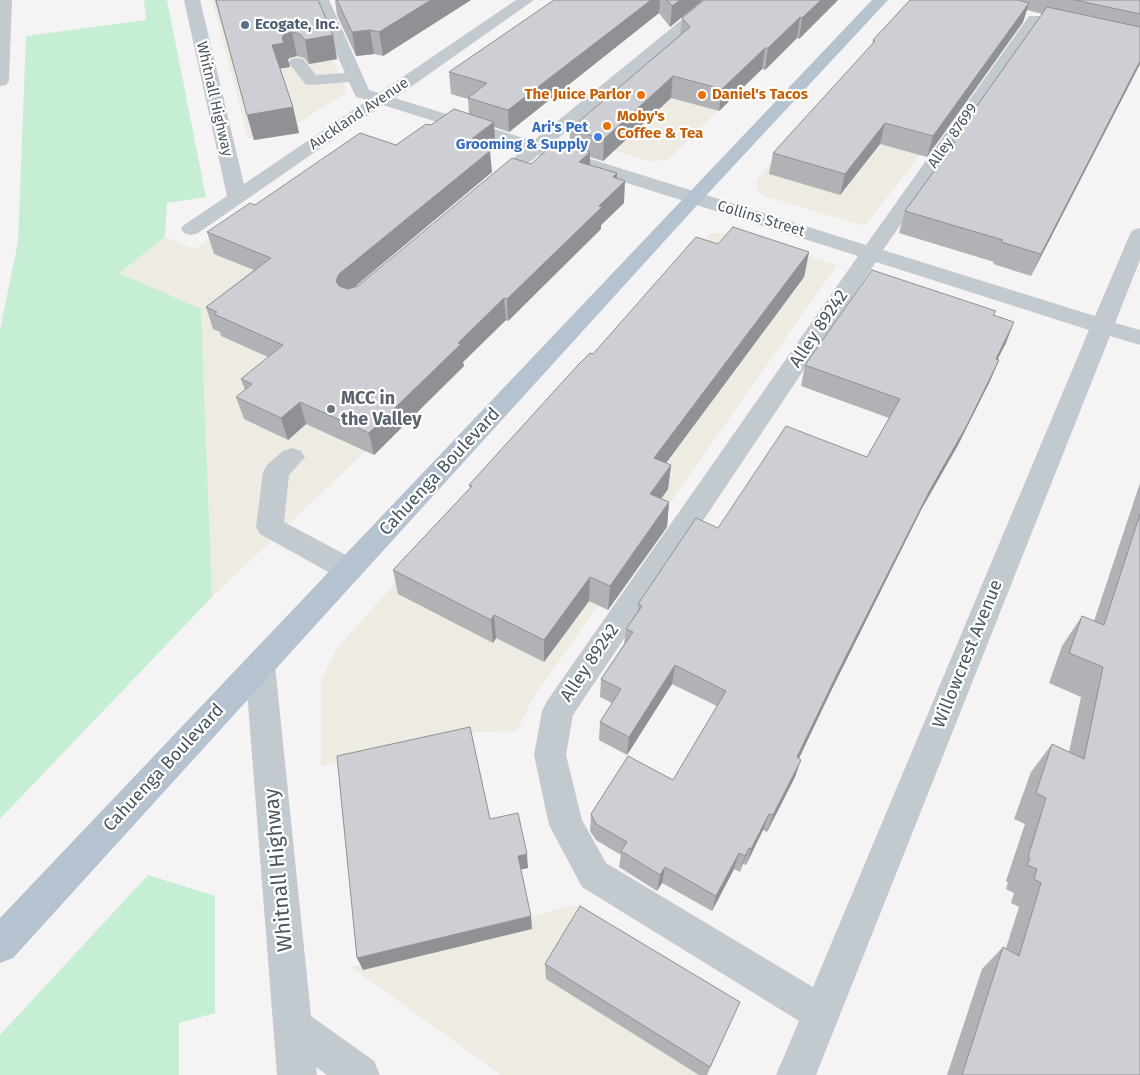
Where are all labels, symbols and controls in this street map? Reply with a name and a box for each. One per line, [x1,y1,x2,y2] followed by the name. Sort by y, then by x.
[255,16,339,34] place label: Ecogate, Inc.
[239,19,251,31] marker: Ecogate, Inc.
[192,40,236,158] street label: Whitnall Highway
[306,74,412,154] street label: Auckland Avenue
[525,86,631,104] place label: The Juice Parlor
[712,86,808,104] place label: Daniel's Tacos
[635,89,647,101] marker: The Juice Parlor
[696,89,708,101] marker: Daniel's Tacos
[924,100,982,172] street label: Alley 87699
[617,108,703,143] place label: Moby's Coffee & Tea
[456,119,588,154] place label: Ari's Pet Grooming & Supply
[601,120,613,132] marker: Moby's Coffee & Tea
[592,131,604,143] marker: Ari's Pet Grooming & Supply
[715,197,807,241] street label: Collins Street
[785,286,853,372] street label: Alley 89242
[341,388,421,430] place label: MCC in the Valley
[325,403,337,415] marker: MCC in the Valley
[375,404,505,540] street label: Cahuenga Boulevard
[928,577,1008,731] street label: Willowcrest Avenue
[556,620,624,706] street label: Alley 89242
[99,700,229,836] street label: Cahuenga Boulevard
[259,787,299,953] street label: Whitnall Highway

